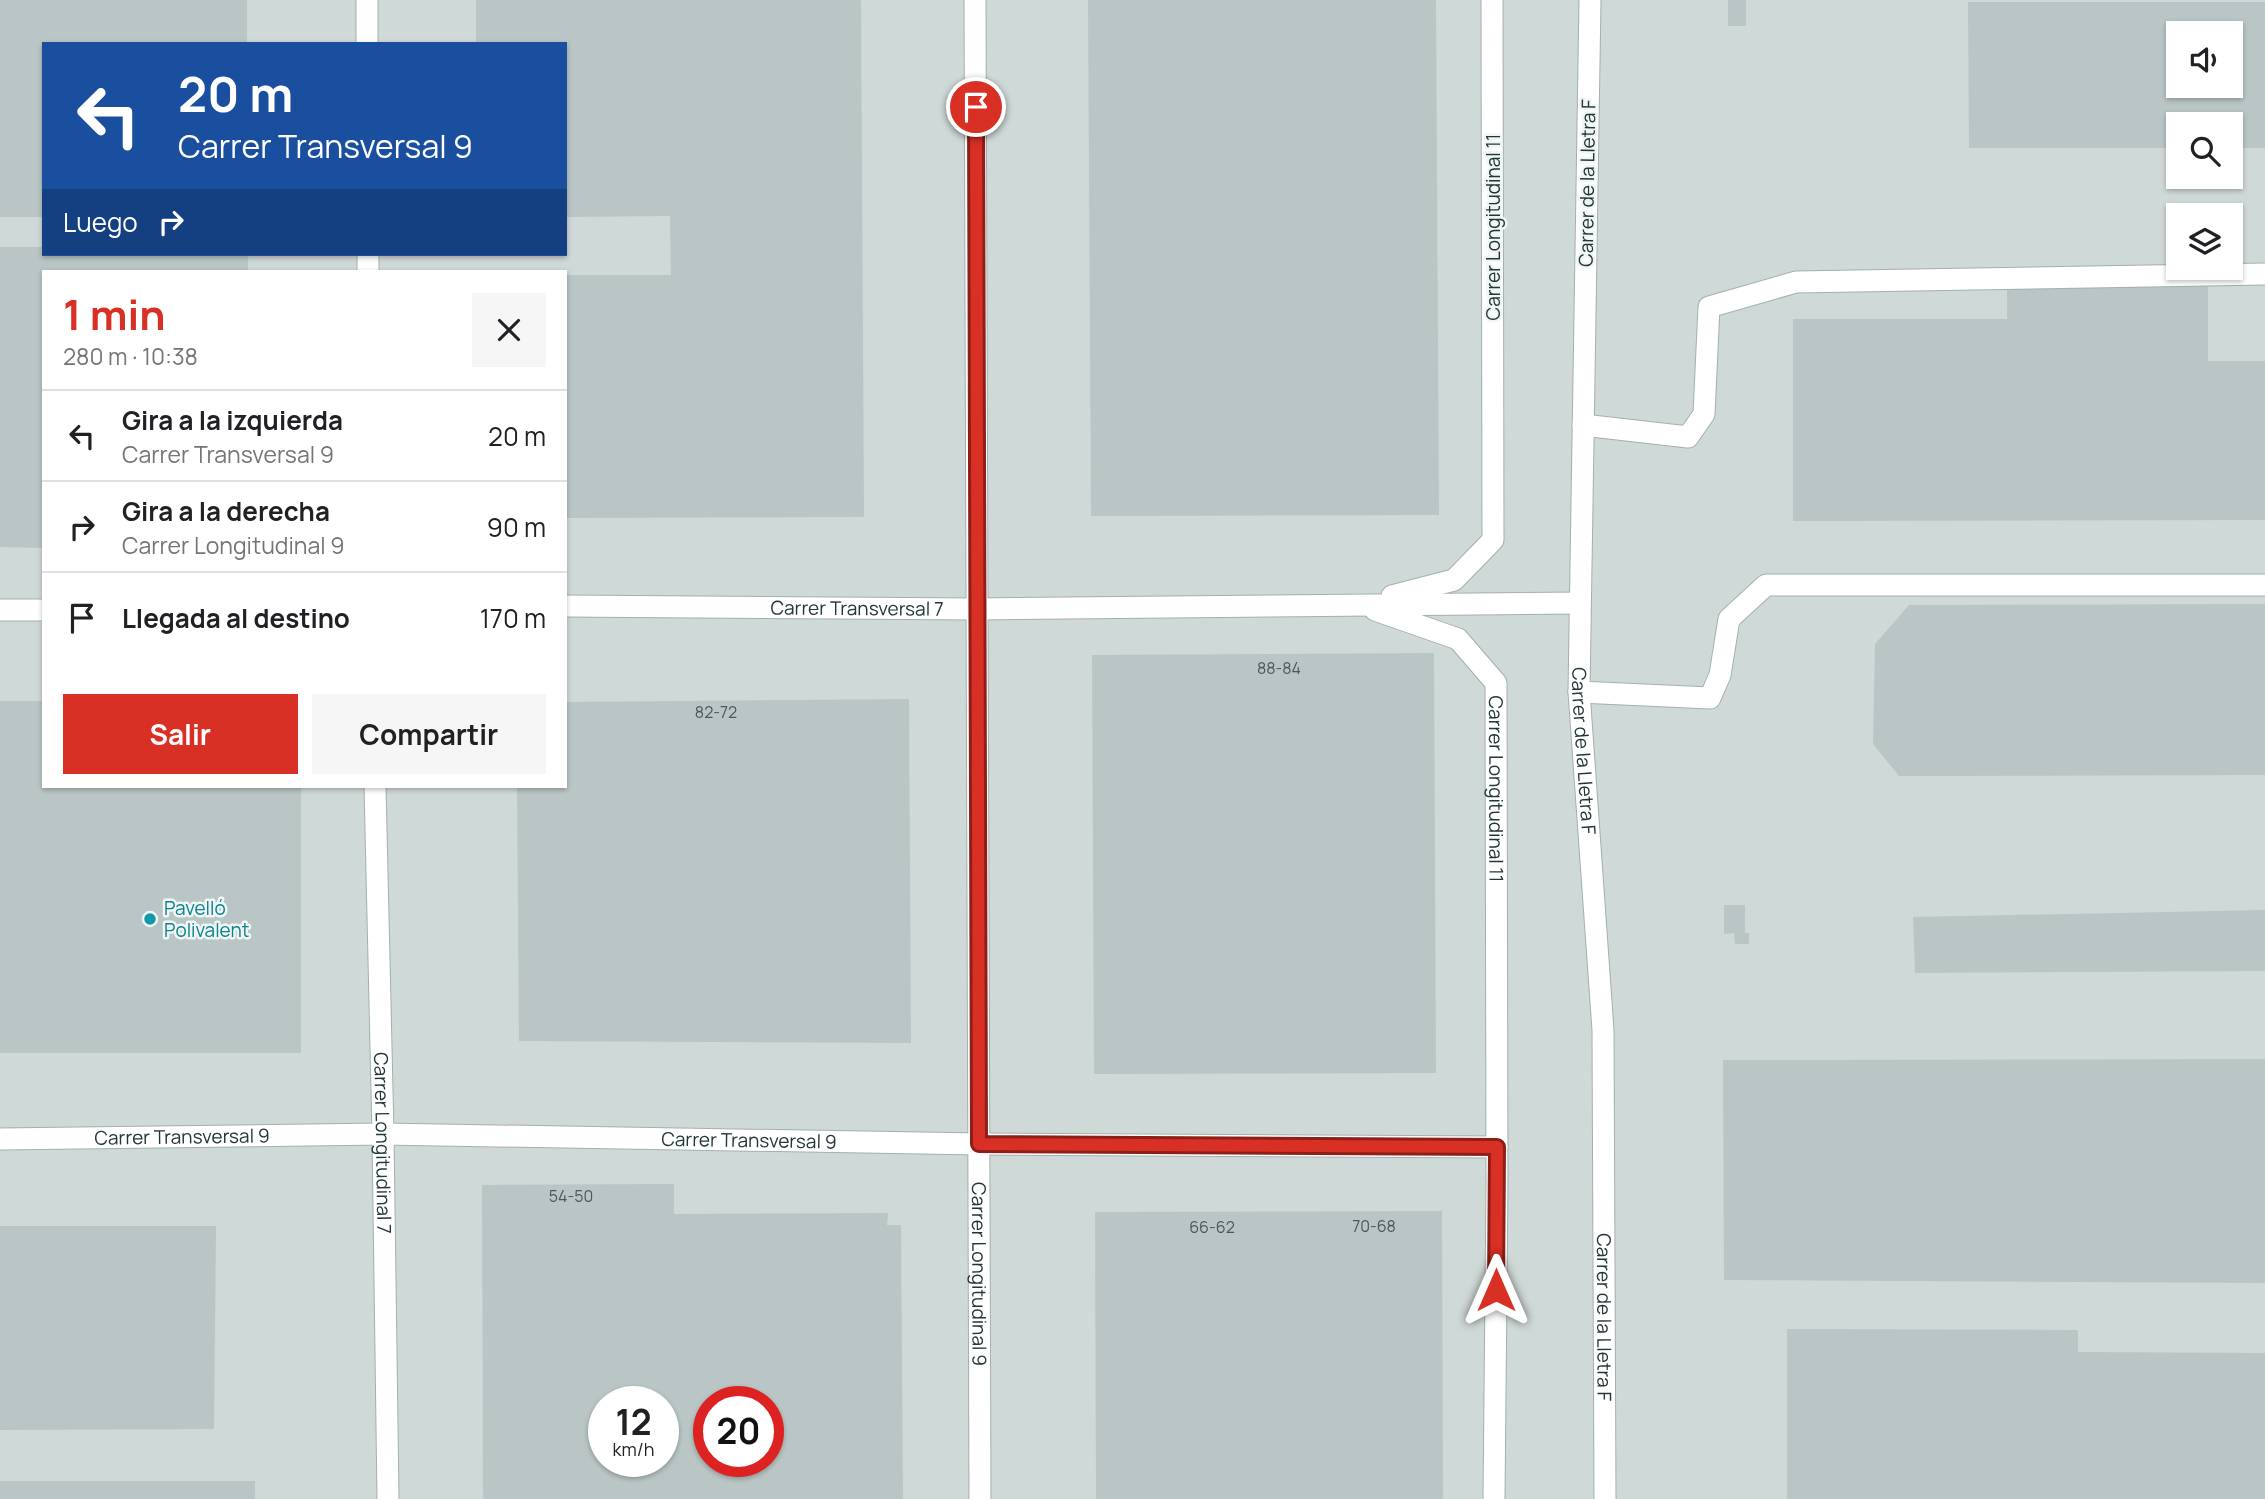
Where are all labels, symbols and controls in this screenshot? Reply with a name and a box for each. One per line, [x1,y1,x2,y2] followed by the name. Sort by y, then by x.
[2166,21,2243,280] map controls
[2166,21,2243,98] button: sound
[178,60,293,127] text: 20 m
[63,70,154,161] icon: left
[946,77,1006,137] pin
[957,88,995,126] icon: arrive
[1573,99,1601,267] street label: Carrer de la Lletra F
[2166,112,2243,189] button: search
[178,124,473,168] text: Carrer Transversal 9
[1480,134,1506,320] street label: Carrer Longitudinal 11
[152,203,190,241] icon: right
[2166,203,2243,280] button: layers
[63,204,138,240] text: Luego
[63,285,166,343] text: 1 min
[472,293,546,367] button: close
[63,340,198,372] text: 280 m · 10:38
[122,402,343,438] text: Gira a la izquierda
[63,417,101,455] icon: left
[488,418,546,454] text: 20 m
[122,438,334,470] text: Carrer Transversal 9
[122,493,330,529] text: Gira a la derecha
[63,508,101,546] icon: right
[487,509,546,545] text: 90 m
[122,529,344,561] text: Carrer Longitudinal 9
[770,595,944,622] street label: Carrer Transversal 7
[63,599,101,637] icon: arrive
[122,600,350,636] text: Llegada al destino
[480,600,546,636] text: 170 m
[1257,657,1301,679] house number: 88-84
[1566,667,1602,836] street label: Carrer de la Lletra F
[63,694,298,774] button: Salir
[312,694,546,774] button: Compartir
[1483,695,1509,882] street label: Carrer Longitudinal 11
[695,701,737,723] house number: 82-72
[164,895,249,943] place label: Pavelló Polivalent
[142,911,158,927] marker: Pavelló Polivalent
[368,1052,397,1234] street label: Carrer Longitudinal 7
[94,1122,270,1151] street label: Carrer Transversal 9
[661,1126,837,1155] street label: Carrer Transversal 9
[966,1182,993,1366] street label: Carrer Longitudinal 9
[549,1185,593,1207] house number: 54-50
[1352,1215,1396,1237] house number: 70-68
[1189,1216,1235,1238] house number: 66-62
[1591,1233,1618,1401] street label: Carrer de la Lletra F
[1459,1253,1533,1327] position arrow
[693,1386,784,1477] speed limit sign: 20
[615,1398,652,1446] text: 12
[613,1437,654,1461] text: km/h

